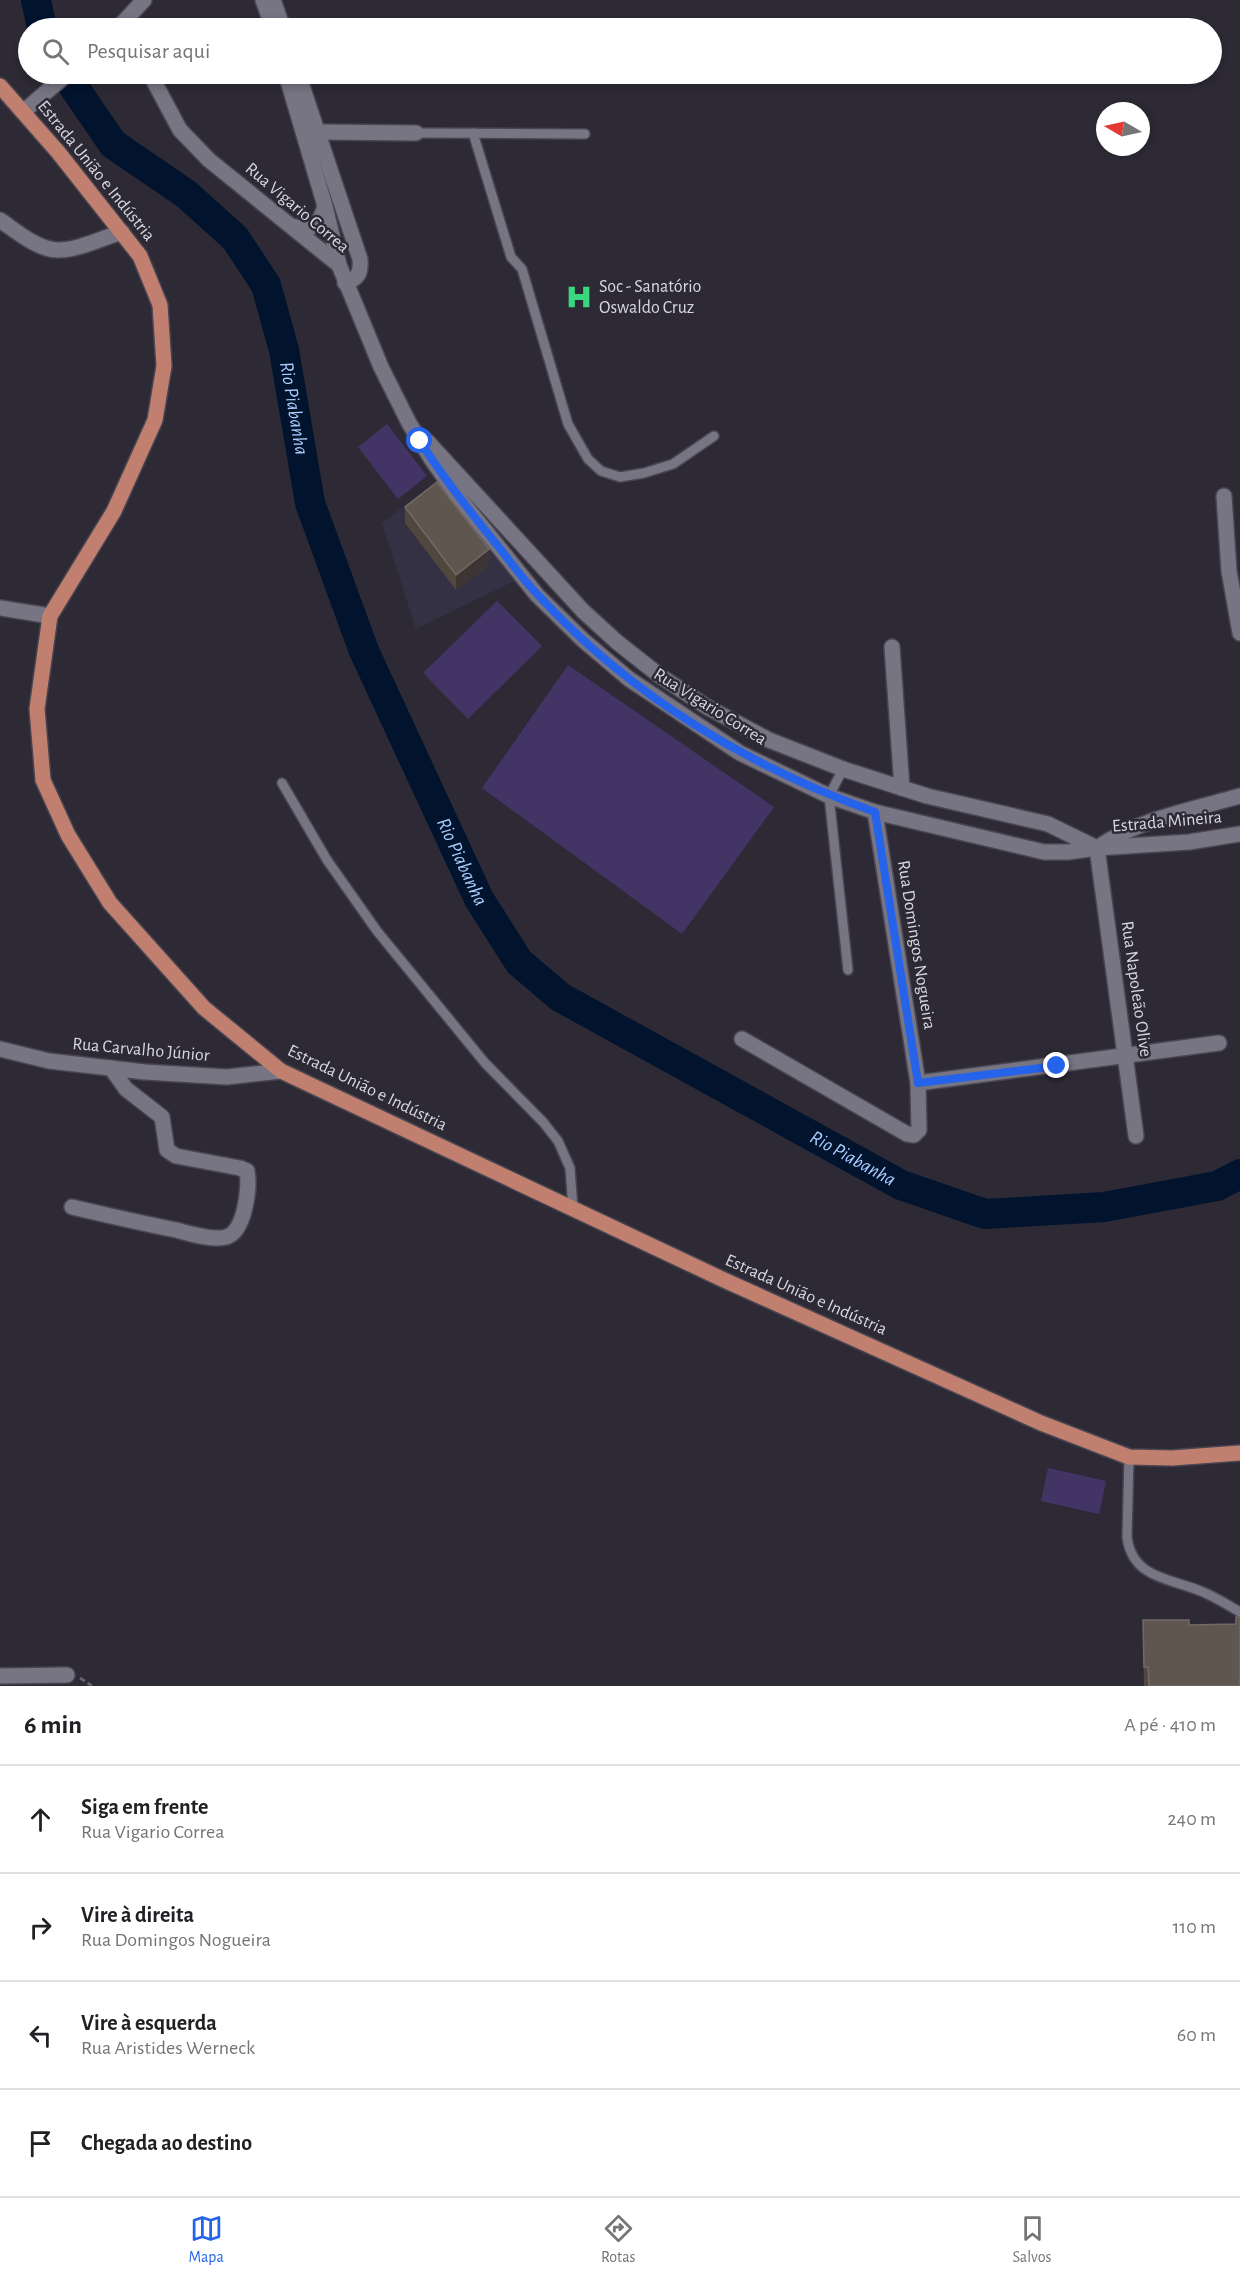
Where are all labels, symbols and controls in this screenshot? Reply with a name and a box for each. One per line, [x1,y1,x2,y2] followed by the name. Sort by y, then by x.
[18,18,1222,84] search box
[39,35,72,68] icon: search
[87,40,210,62] text: Pesquisar aqui
[34,97,158,245] street label: Estrada União e Indústria
[1096,102,1150,156] north arrow
[242,160,352,256] street label: Rua Vigario Correa
[599,278,702,317] place label: Soc - Sanatório Oswaldo Cruz
[564,282,594,312] hospital icon: Soc - Sanatório Oswaldo Cruz
[276,360,312,456] water label: Rio Piabanha
[406,427,432,453] route start
[650,665,770,749] street label: Rua Vigario Correa
[1111,808,1223,836] street label: Estrada Mineira
[433,815,491,910] water label: Rio Piabanha
[894,859,938,1031] street label: Rua Domingos Nogueira
[1118,920,1154,1058] street label: Rua Napoleão Olive
[72,1035,210,1065] street label: Rua Carvalho Júnior
[284,1042,450,1134] street label: Estrada União e Indústria
[1043,1052,1069,1078] route end
[807,1127,899,1190] water label: Rio Piabanha
[722,1251,890,1339] street label: Estrada União e Indústria
[24,1712,82,1738] text: 6 min
[1124,1715,1216,1735] text: A pé · 410 m
[81,1796,208,1818] text: Siga em frente
[24,1803,57,1836] icon: ahead
[1167,1809,1216,1829] text: 240 m
[81,1822,224,1842] text: Rua Vigario Correa
[81,1904,194,1926] text: Vire à direita
[24,1911,57,1944] icon: right
[1172,1917,1216,1937] text: 110 m
[81,1930,271,1950] text: Rua Domingos Nogueira
[81,2012,217,2034] text: Vire à esquerda
[24,2019,57,2052] icon: left
[1177,2025,1216,2045] text: 60 m
[81,2038,255,2058] text: Rua Aristides Werneck
[24,2127,57,2160] icon: arrive
[81,2132,252,2154] text: Chegada ao destino
[189,2212,224,2267] tab: Mapa
[601,2212,636,2267] tab: Rotas
[1013,2212,1051,2267] tab: Salvos

